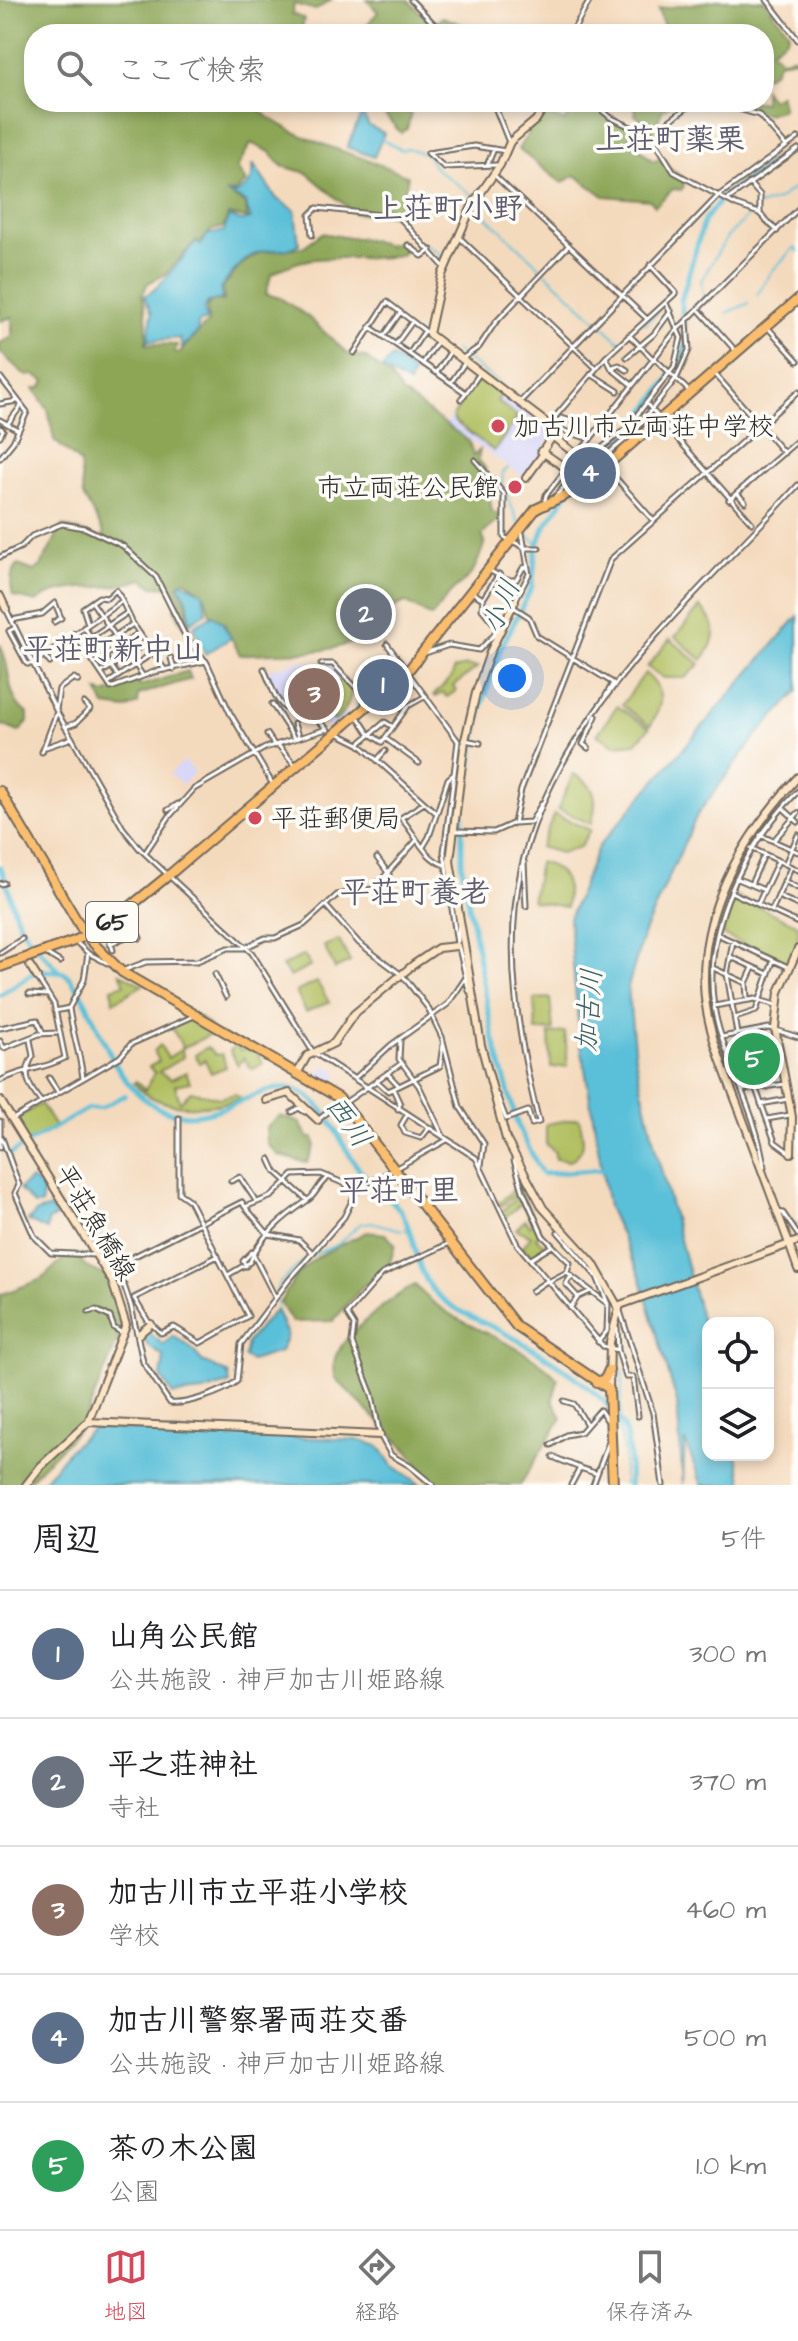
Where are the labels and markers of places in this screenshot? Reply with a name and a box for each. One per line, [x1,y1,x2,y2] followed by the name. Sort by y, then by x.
[514,409,774,445] place label: 加古川市立両荘中学校
[489,417,507,435] marker: 加古川市立両荘中学校
[564,443,616,503] pin: 4
[317,470,499,506] place label: 市立両荘公民館
[506,478,524,496] marker: 市立両荘公民館
[340,584,392,644] pin: 2
[357,655,409,715] pin: 1
[288,664,340,724] pin: 3
[271,801,401,837] place label: 平荘郵便局
[246,809,264,827] marker: 平荘郵便局
[728,1029,780,1089] pin: 5

